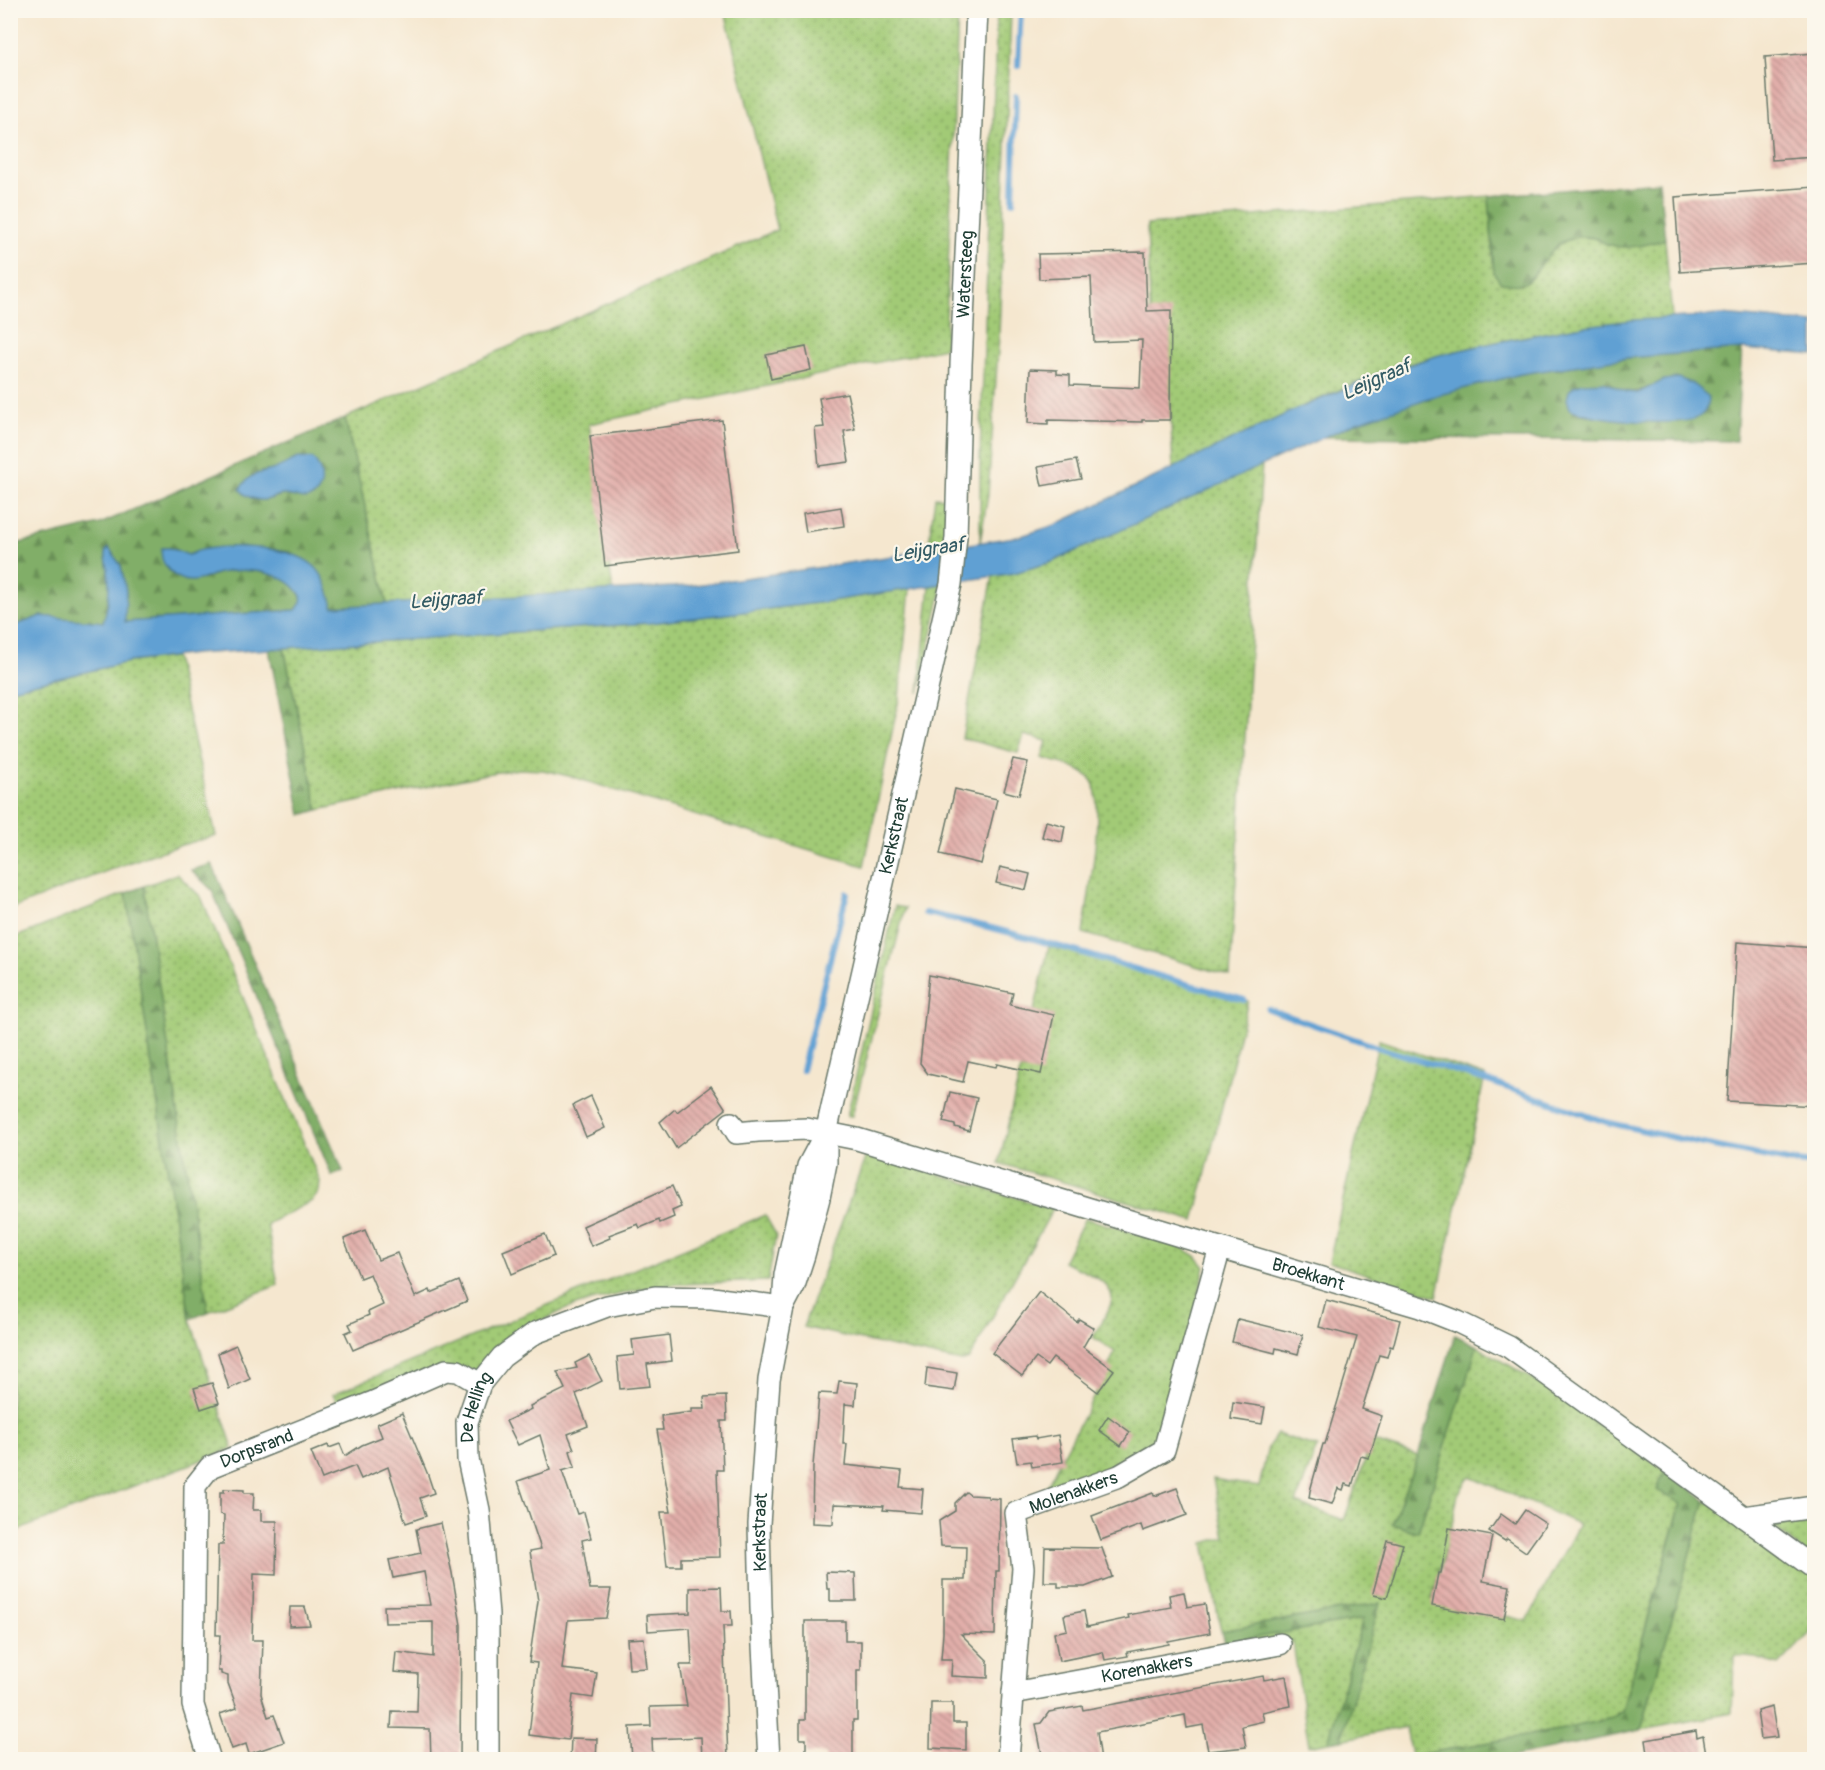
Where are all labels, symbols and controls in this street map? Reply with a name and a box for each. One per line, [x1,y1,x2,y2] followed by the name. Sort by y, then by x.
[952,230,979,319] street label: Watersteeg
[1337,351,1418,406] water label: Leijgraaf
[890,531,970,568] water label: Leijgraaf
[408,584,487,615] water label: Leijgraaf
[874,794,914,877] street label: Kerkstraat
[1269,1253,1348,1296] street label: Broekkant
[456,1367,498,1443] street label: De Helling
[217,1424,297,1474] street label: Dorpsrand
[1026,1466,1121,1519] street label: Molenakkers
[748,1491,773,1572] street label: Kerkstraat
[1099,1649,1194,1689] street label: Korenakkers

